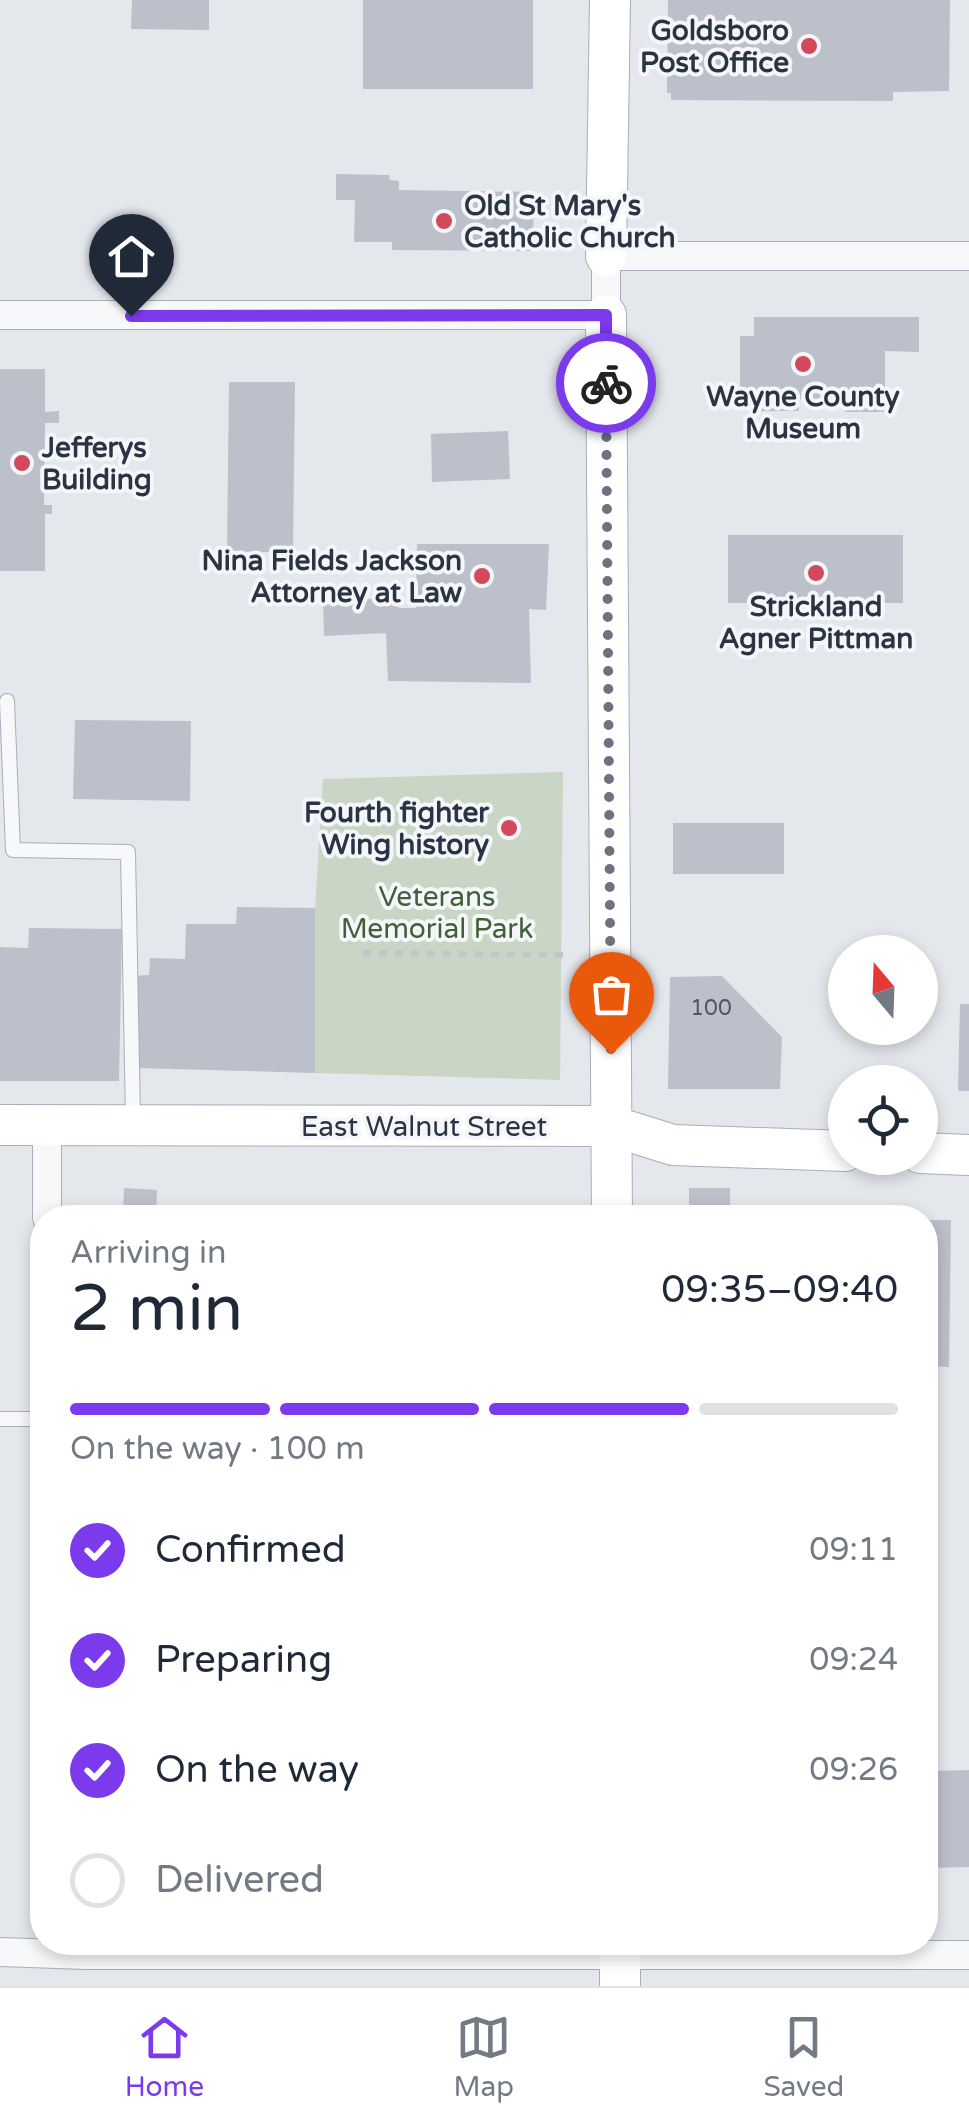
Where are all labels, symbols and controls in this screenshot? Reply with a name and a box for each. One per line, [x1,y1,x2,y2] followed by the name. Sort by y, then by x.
[640,14,789,80] place label: Goldsboro Post Office
[798,35,820,57] marker: Goldsboro Post Office
[464,189,676,255] place label: Old St Mary's Catholic Church
[433,210,455,232] marker: Old St Mary's Catholic Church
[89,214,174,317] pin
[104,229,159,284] icon: home
[556,333,656,433] courier
[792,353,814,375] marker: Wayne County Museum
[579,356,634,411] icon: bike
[706,380,900,446] place label: Wayne County Museum
[41,431,152,497] place label: Jefferys Building
[11,452,33,474] marker: Jefferys Building
[202,544,462,610] place label: Nina Fields Jackson Attorney at Law
[805,562,827,584] marker: Strickland Agner Pittman
[471,565,493,587] marker: Nina Fields Jackson Attorney at Law
[719,590,913,656] place label: Strickland Agner Pittman
[304,796,490,862] place label: Fourth fighter Wing history
[498,817,520,839] marker: Fourth fighter Wing history
[341,880,533,946] park label: Veterans Memorial Park
[828,935,938,1045] north arrow
[828,935,938,1175] map controls
[569,952,654,1055] pin
[584,967,639,1022] icon: bag
[690,995,732,1021] house number: 100
[828,1065,938,1175] button: locate
[301,1110,548,1144] street label: East Walnut Street
[70,1234,227,1272] text: Arriving in
[661,1267,898,1313] text: 09:35–09:40
[70,1270,243,1349] text: 2 min
[70,1430,365,1468] text: On the way · 100 m
[70,1523,125,1578] icon: check
[155,1527,346,1573] text: Confirmed
[809,1531,898,1569] text: 09:11
[70,1633,125,1688] icon: check
[155,1637,332,1683] text: Preparing
[809,1641,898,1679] text: 09:24
[70,1743,125,1798] icon: check
[155,1747,359,1793] text: On the way
[809,1751,898,1789] text: 09:26
[155,1857,324,1903] text: Delivered
[125,2010,204,2104] tab: Home
[453,2010,514,2104] tab: Map
[763,2010,844,2104] tab: Saved

